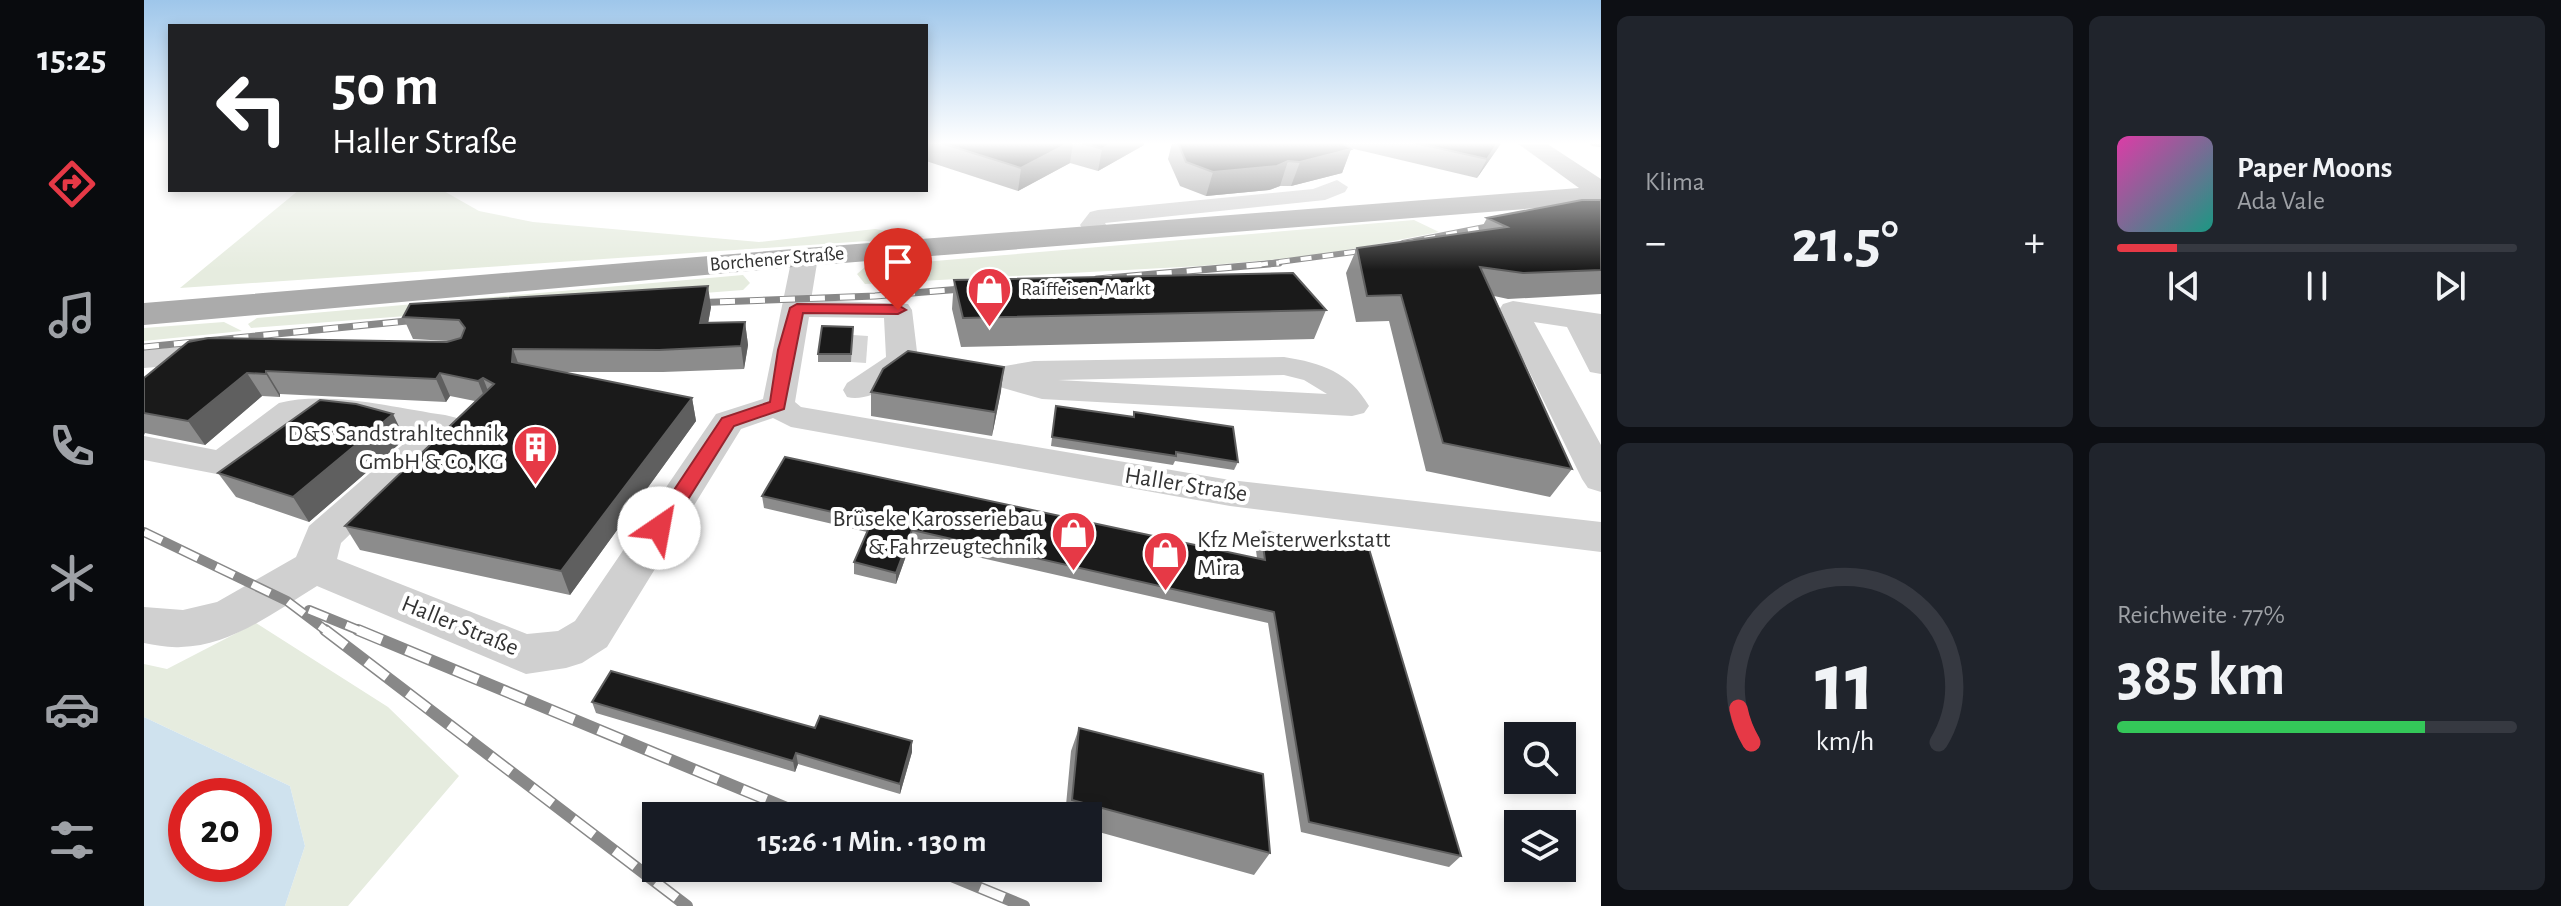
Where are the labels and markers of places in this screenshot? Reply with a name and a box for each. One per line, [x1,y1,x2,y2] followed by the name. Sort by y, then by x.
[864,228,932,310] pin
[966,265,1014,328] shop icon: Raiffeisen-Markt
[1021,279,1151,299] place label: Raiffeisen-Markt
[287,422,504,474] place label: D&S Sandstrahltechnik GmbH & Co. KG
[511,424,559,487] building icon: D&S Sandstrahltechnik GmbH & Co. KG
[832,507,1043,559] place label: Brüseke Karosseriebau & Fahrzeugtechnik
[1050,509,1098,572] shop icon: Brüseke Karosseriebau & Fahrzeugtechnik
[1197,528,1391,580] place label: Kfz Meisterwerkstatt Mira
[1142,530,1190,593] shop icon: Kfz Meisterwerkstatt Mira

